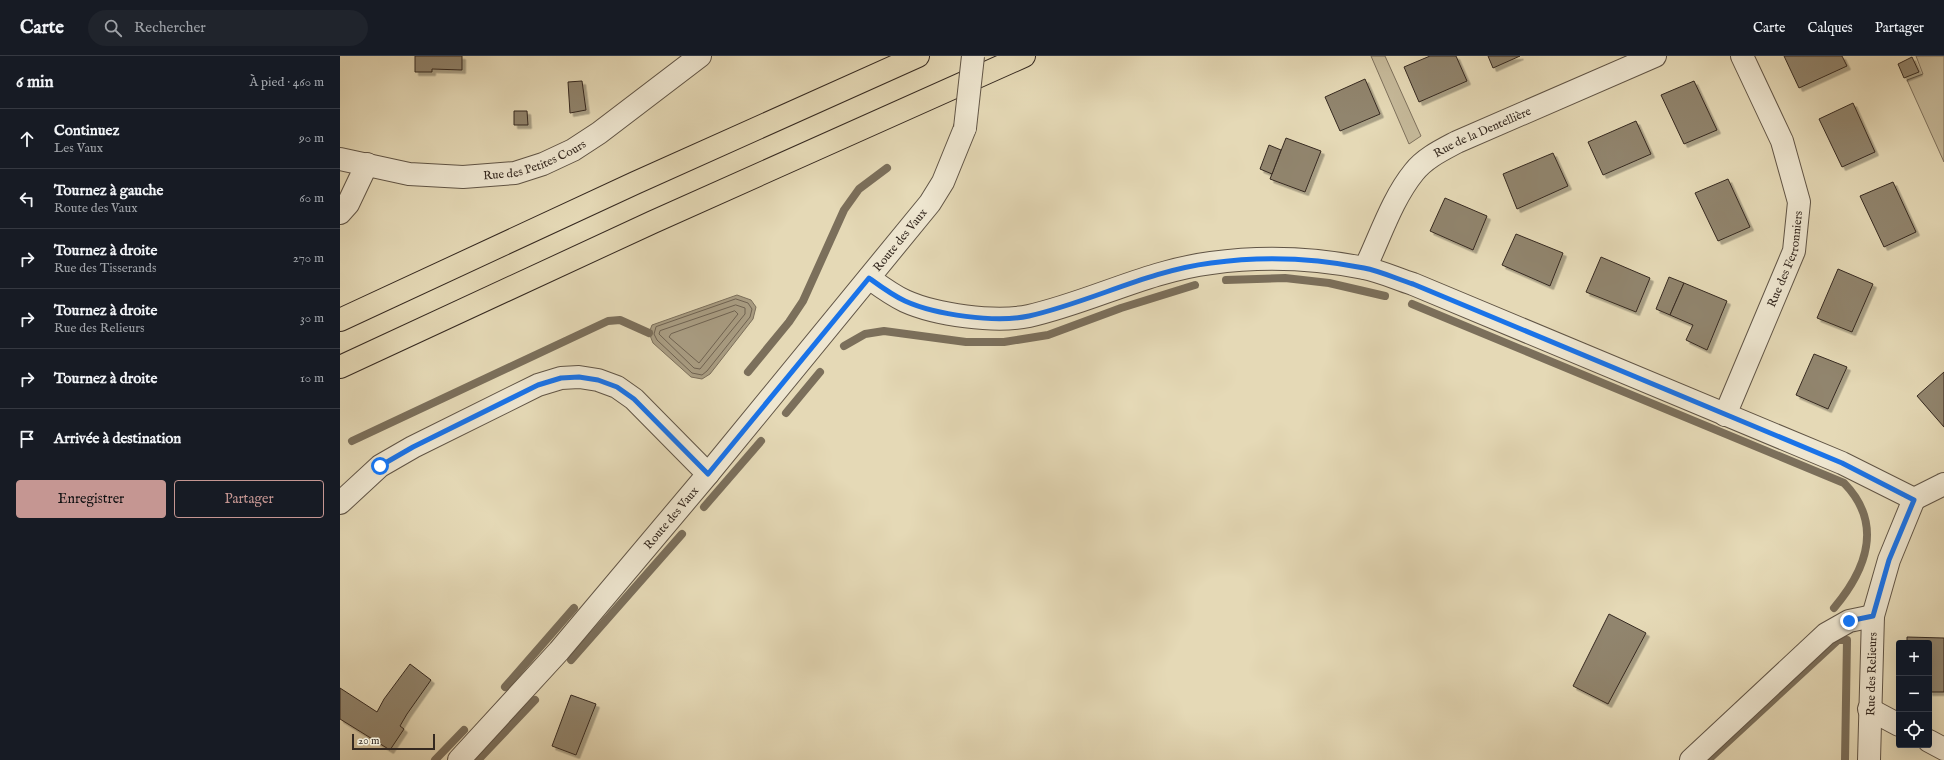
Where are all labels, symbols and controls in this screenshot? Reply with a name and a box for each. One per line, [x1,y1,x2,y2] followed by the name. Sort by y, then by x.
[88,10,368,46] search box
[20,16,64,40] text: Carte
[102,17,124,39] icon: search
[134,18,206,37] text: Rechercher
[1753,19,1785,37] text: Carte
[1807,19,1853,37] text: Calques
[1875,19,1924,37] text: Partager
[16,72,54,93] text: 6 min
[249,74,324,91] text: À pied · 460 m
[1431,104,1534,161] street label: Rue de la Dentellière
[54,121,119,140] text: Continuez
[16,128,38,150] icon: ahead
[299,130,324,147] text: 90 m
[483,137,589,183] street label: Rue des Petites Cours
[54,140,103,157] text: Les Vaux
[54,181,163,200] text: Tournez à gauche
[16,188,38,210] icon: left
[299,190,324,207] text: 60 m
[54,200,137,217] text: Route des Vaux
[870,205,931,275] street label: Route des Vaux
[1764,210,1806,310] street label: Rue des Ferronniers
[54,241,157,260] text: Tournez à droite
[16,248,38,270] icon: right
[293,250,324,267] text: 270 m
[54,260,157,277] text: Rue des Tisserands
[54,301,157,320] text: Tournez à droite
[16,308,38,330] icon: right
[300,310,324,327] text: 30 m
[54,320,145,337] text: Rue des Relieurs
[16,368,38,390] icon: right
[54,369,157,388] text: Tournez à droite
[300,370,324,387] text: 10 m
[16,428,38,450] icon: arrive
[54,429,181,448] text: Arrivée à destination
[371,457,389,475] route start
[16,480,166,518] button: Enregistrer
[174,480,324,518] button: Partager
[641,484,702,552] street label: Route des Vaux
[1840,612,1858,630] route end
[1863,632,1881,716] street label: Rue des Relieurs
[1896,640,1932,748] map controls
[1896,640,1932,676] button: +
[1896,676,1932,712] button: −
[1896,712,1932,748] button: locate
[352,732,435,751] scale bar
[358,734,379,748] text: 20 m

